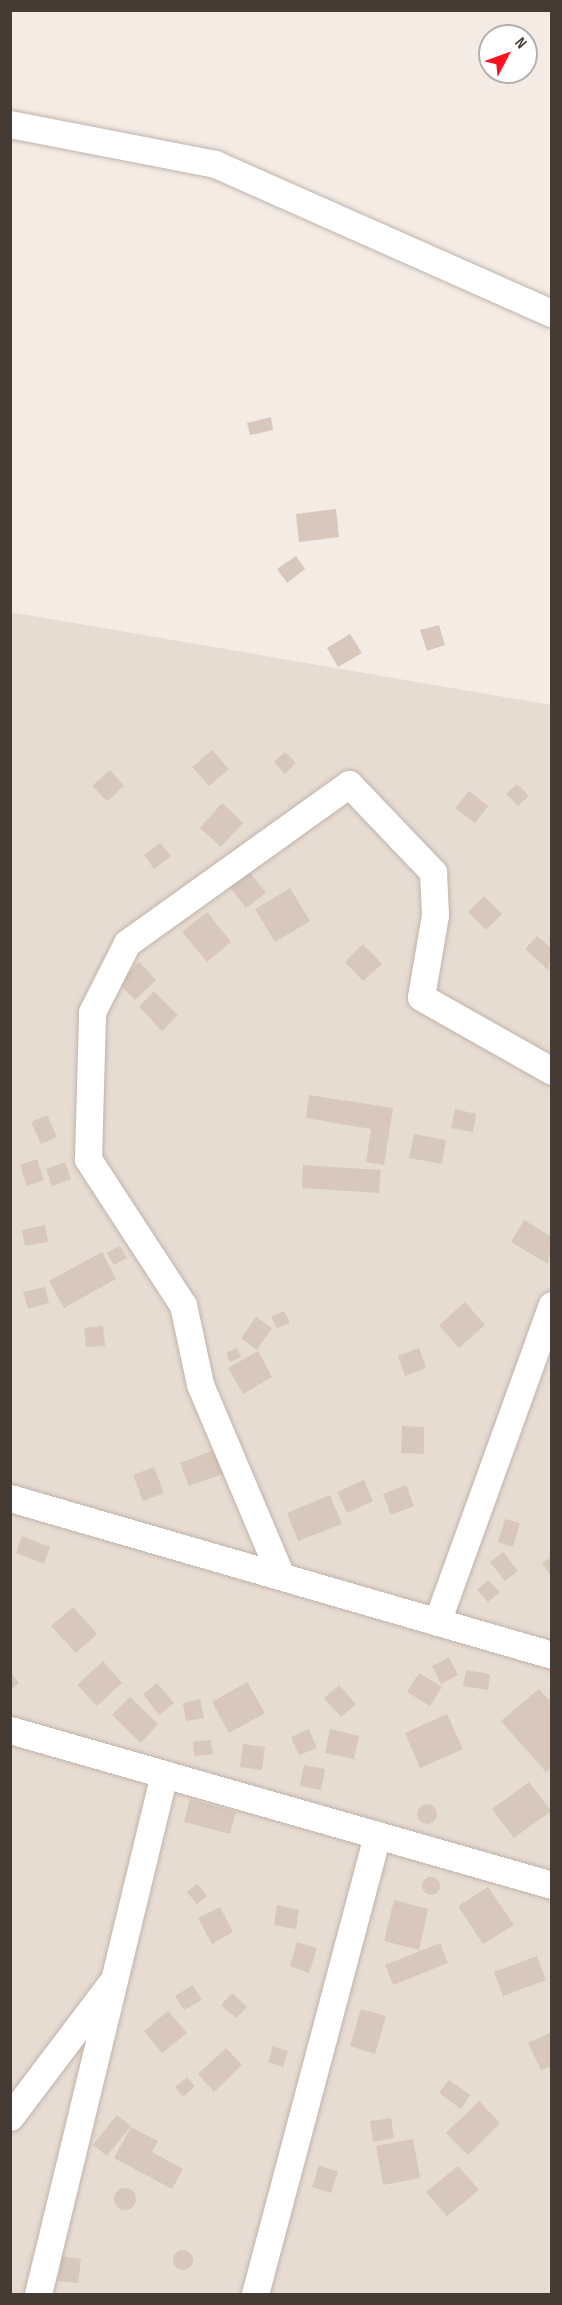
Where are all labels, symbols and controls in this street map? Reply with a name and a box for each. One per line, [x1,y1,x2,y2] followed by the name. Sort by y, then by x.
[478,24,538,84] north arrow
[510,34,530,53] text: N

